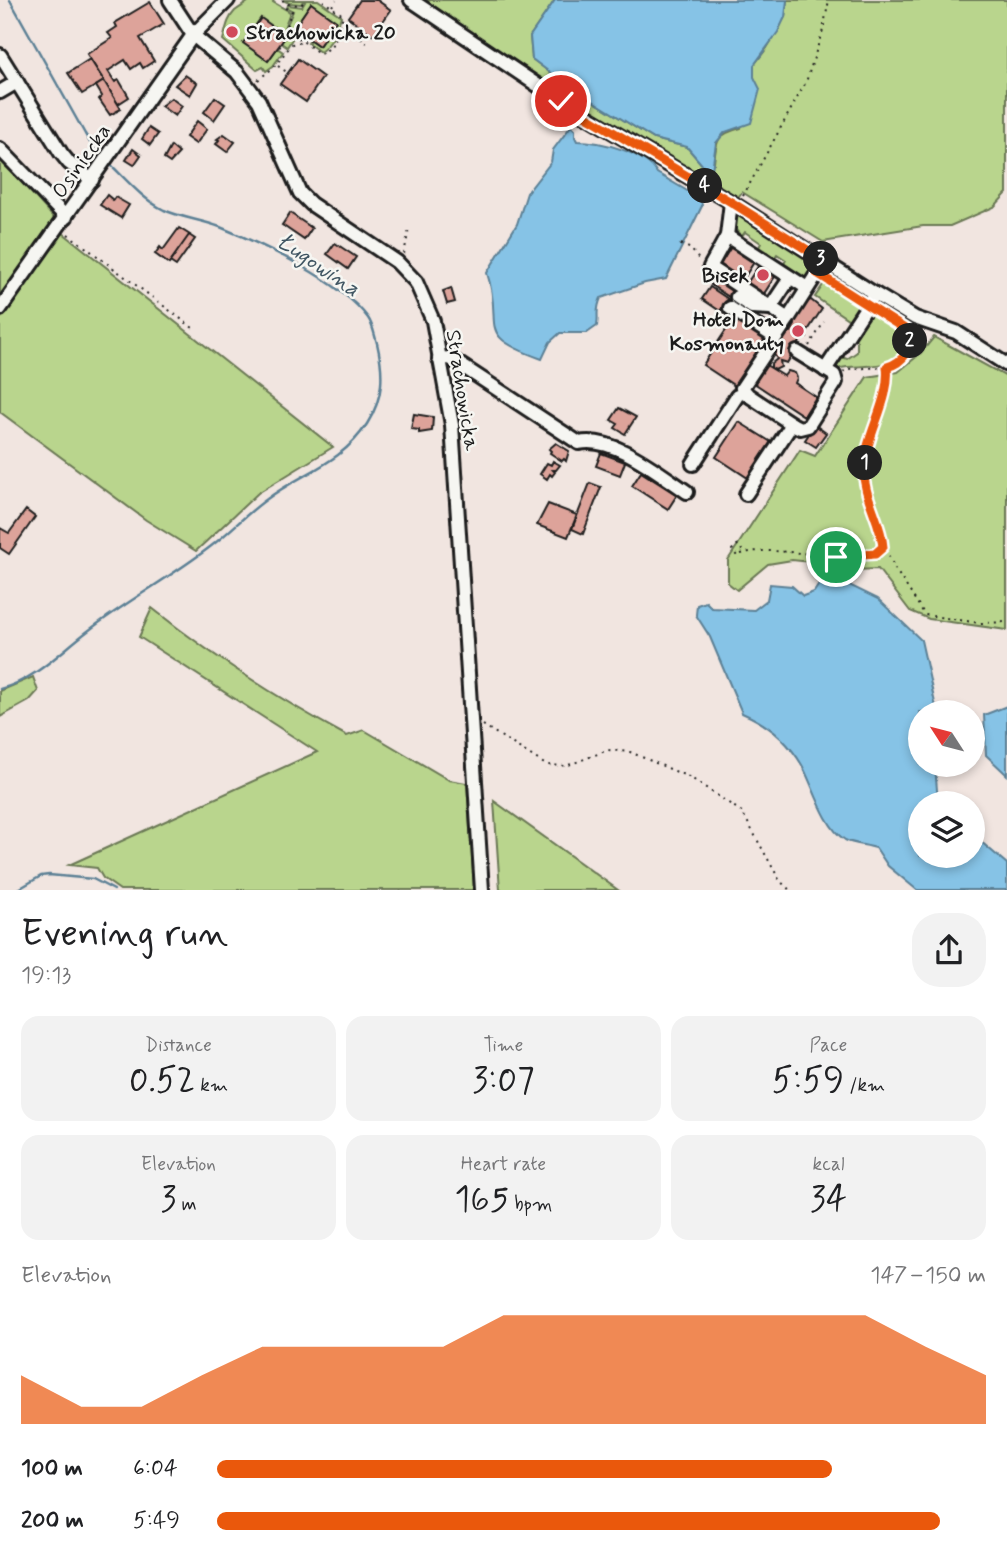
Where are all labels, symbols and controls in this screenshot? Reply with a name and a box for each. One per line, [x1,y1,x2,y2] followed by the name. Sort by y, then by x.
[246,19,396,47] place label: Strachowicka 20
[224,24,240,40] marker: Strachowicka 20
[531,71,591,131] pin
[542,82,580,120] icon: check
[46,119,118,204] street label: Osiniecka
[688,168,722,204] pin: 4
[699,173,710,198] text: 4
[270,227,366,305] water label: Ługowina
[804,242,838,276] pin: 3
[816,246,825,271] text: 3
[702,262,750,290] place label: Bisek
[755,267,771,283] marker: Bisek
[669,306,784,358] place label: Hotel Dom Kosmonauty
[790,323,806,339] marker: Hotel Dom Kosmonauty
[892,324,928,358] pin: 2
[439,328,485,453] street label: Strachowicka
[905,328,914,353] text: 2
[848,446,882,480] pin: 1
[860,450,869,475] text: 1
[806,527,866,587] pin
[817,538,855,576] icon: arrive
[908,700,985,777] north arrow
[908,700,985,868] map controls
[908,791,985,868] button: layers
[21,910,228,959] text: Evening run
[912,913,986,987] button: share
[21,961,71,991] text: 19:13
[145,1033,212,1058] text: Distance
[484,1033,523,1058] text: Time
[810,1033,847,1058] text: Pace
[129,1058,195,1104] text: 0.52
[472,1058,535,1104] text: 3:07
[772,1058,844,1104] text: 5:59
[195,1073,228,1098] text: km
[844,1073,885,1098] text: /km
[141,1152,216,1177] text: Elevation
[461,1152,546,1177] text: Heart rate
[813,1152,844,1177] text: kcal
[160,1177,176,1223] text: 3
[455,1177,509,1223] text: 165
[810,1177,847,1223] text: 34
[176,1192,197,1217] text: m
[509,1192,552,1217] text: bpm
[21,1261,112,1291] text: Elevation
[870,1261,986,1291] text: 147–150 m
[21,1454,83,1484] text: 100 m
[133,1454,178,1484] text: 6:04
[21,1506,84,1536] text: 200 m
[133,1506,180,1536] text: 5:49

